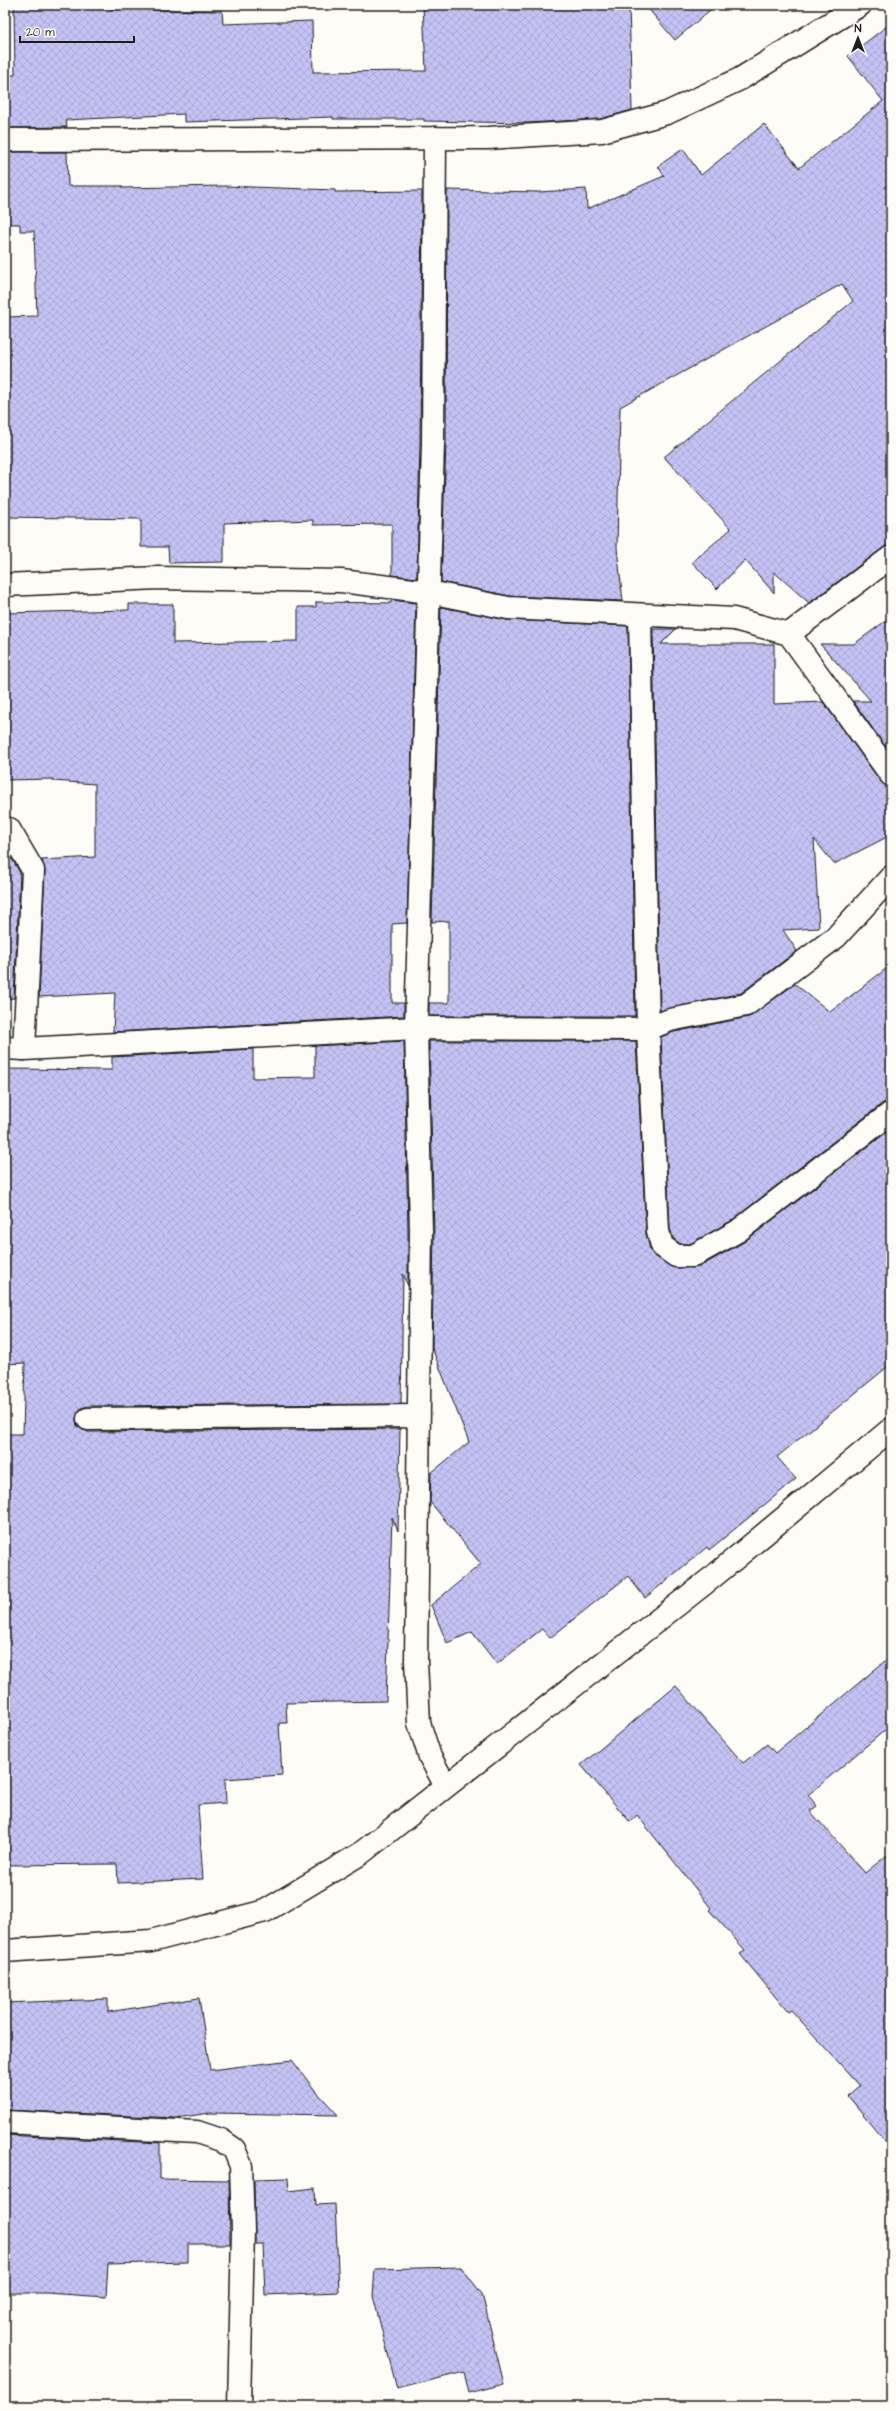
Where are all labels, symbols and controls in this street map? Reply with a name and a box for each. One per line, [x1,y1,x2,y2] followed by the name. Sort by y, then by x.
[20,18,134,44] scale bar
[838,18,878,58] north arrow
[855,21,862,36] text: N
[26,24,55,41] text: 20 m

